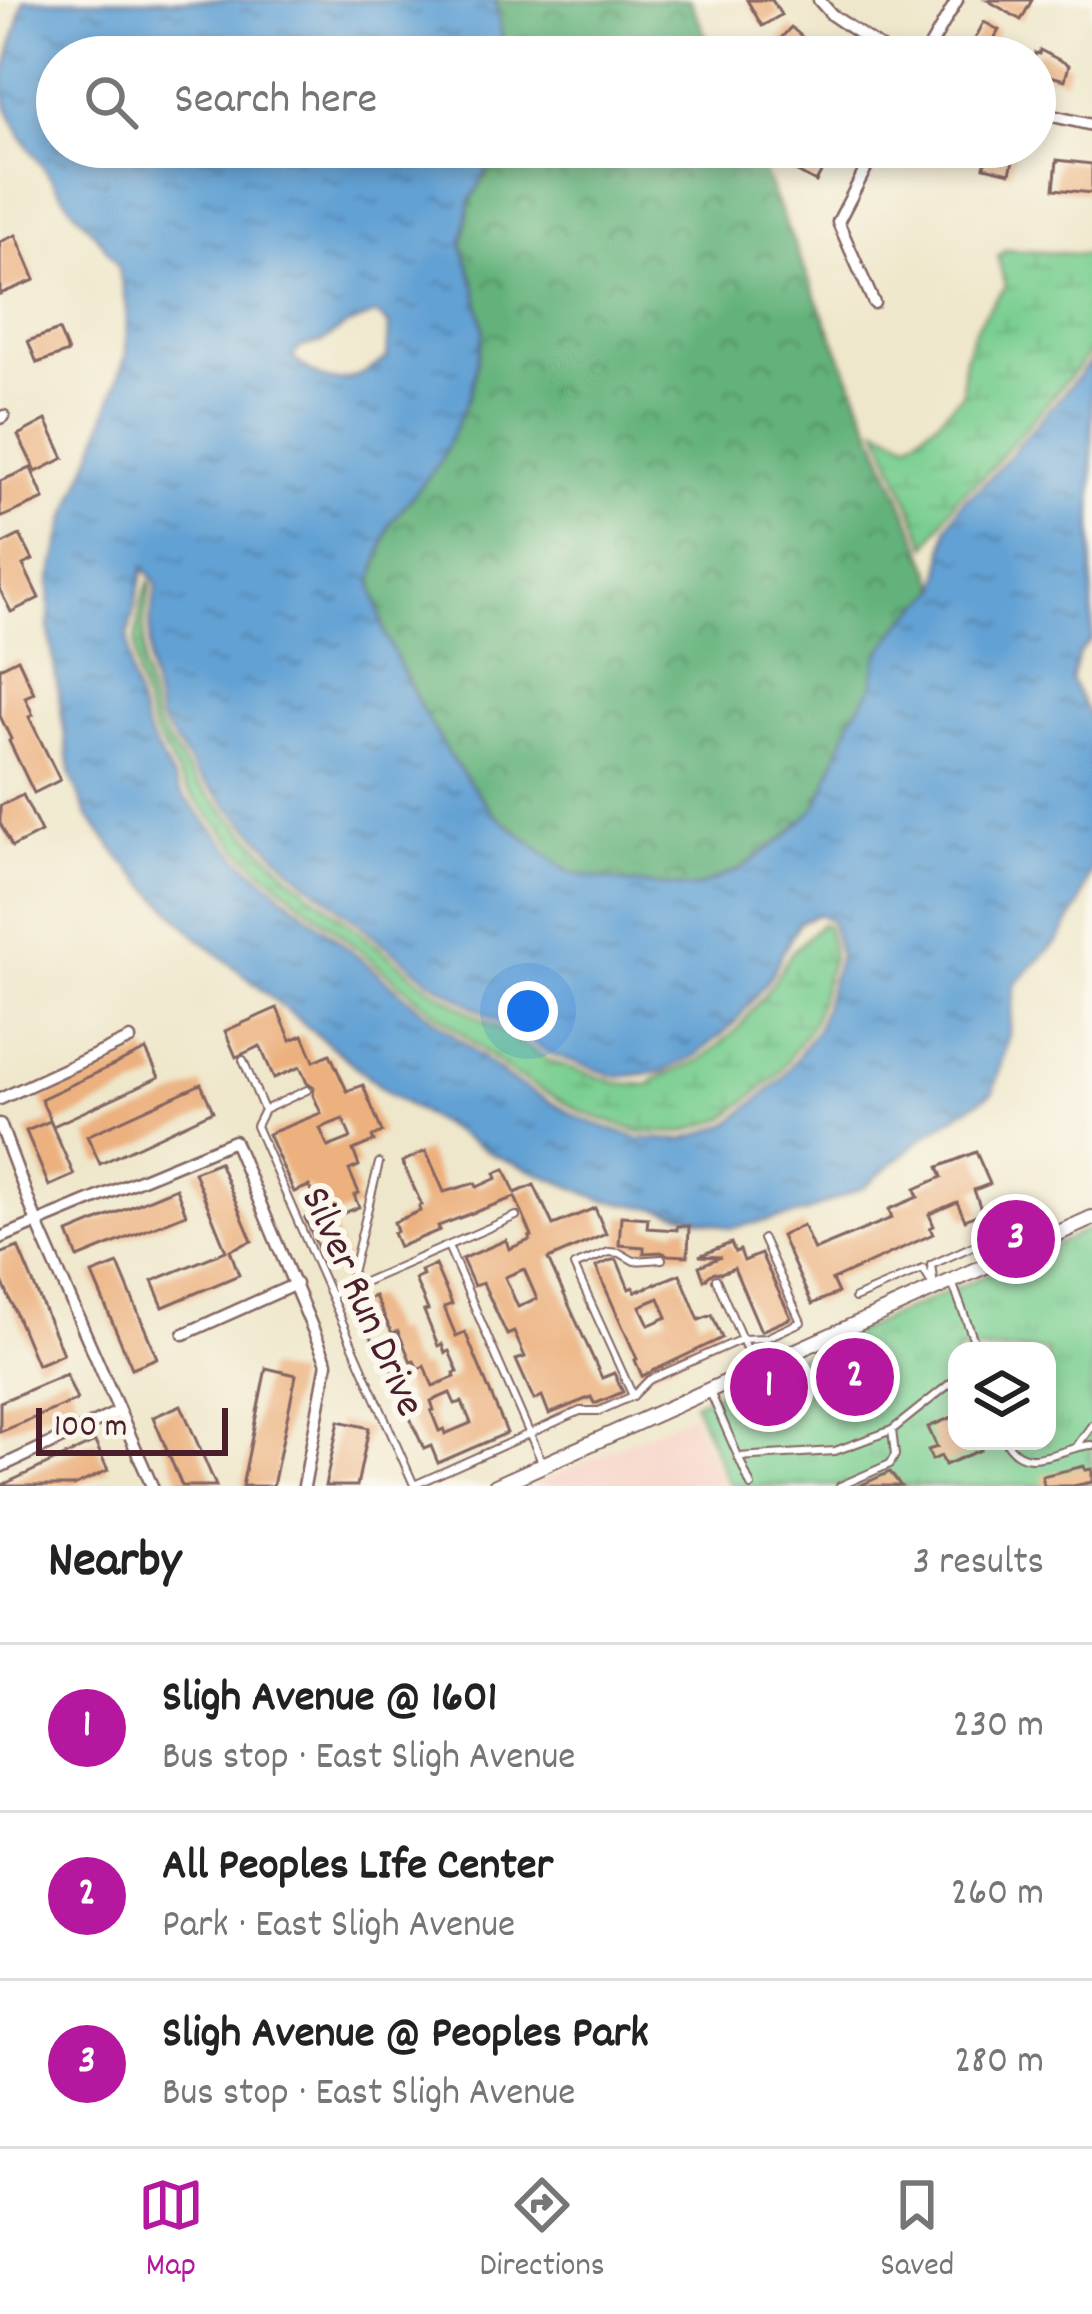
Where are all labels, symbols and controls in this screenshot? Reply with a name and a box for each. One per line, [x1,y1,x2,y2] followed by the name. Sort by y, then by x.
[36,36,1056,168] search box
[78,69,144,135] icon: search
[174,70,377,134] text: Search here
[498,981,558,1041] your location
[282,1178,437,1427] street label: Silver Run Drive
[977,1194,1055,1284] pin: 3
[816,1332,894,1422] pin: 2
[730,1342,808,1432] pin: 1
[948,1342,1056,1450] map controls
[948,1342,1056,1450] button: layers
[36,1402,228,1455] scale bar
[54,1405,127,1452] text: 100 m
[48,1528,181,1600] text: Nearby
[913,1537,1044,1592] text: 3 results
[162,1668,497,1732] text: Sligh Avenue @ 1601
[83,1700,91,1755] text: 1
[953,1700,1044,1755] text: 230 m
[162,1732,576,1787] text: Bus stop · East Sligh Avenue
[162,1836,553,1900] text: All Peoples LIfe Center
[78,1868,96,1923] text: 2
[951,1868,1044,1923] text: 260 m
[162,1900,515,1955] text: Park · East Sligh Avenue
[162,2004,649,2068] text: Sligh Avenue @ Peoples Park
[78,2036,96,2091] text: 3
[954,2036,1044,2091] text: 280 m
[162,2068,576,2123] text: Bus stop · East Sligh Avenue
[138,2172,204,2291] tab: Map
[480,2172,605,2291] tab: Directions
[880,2172,954,2291] tab: Saved

